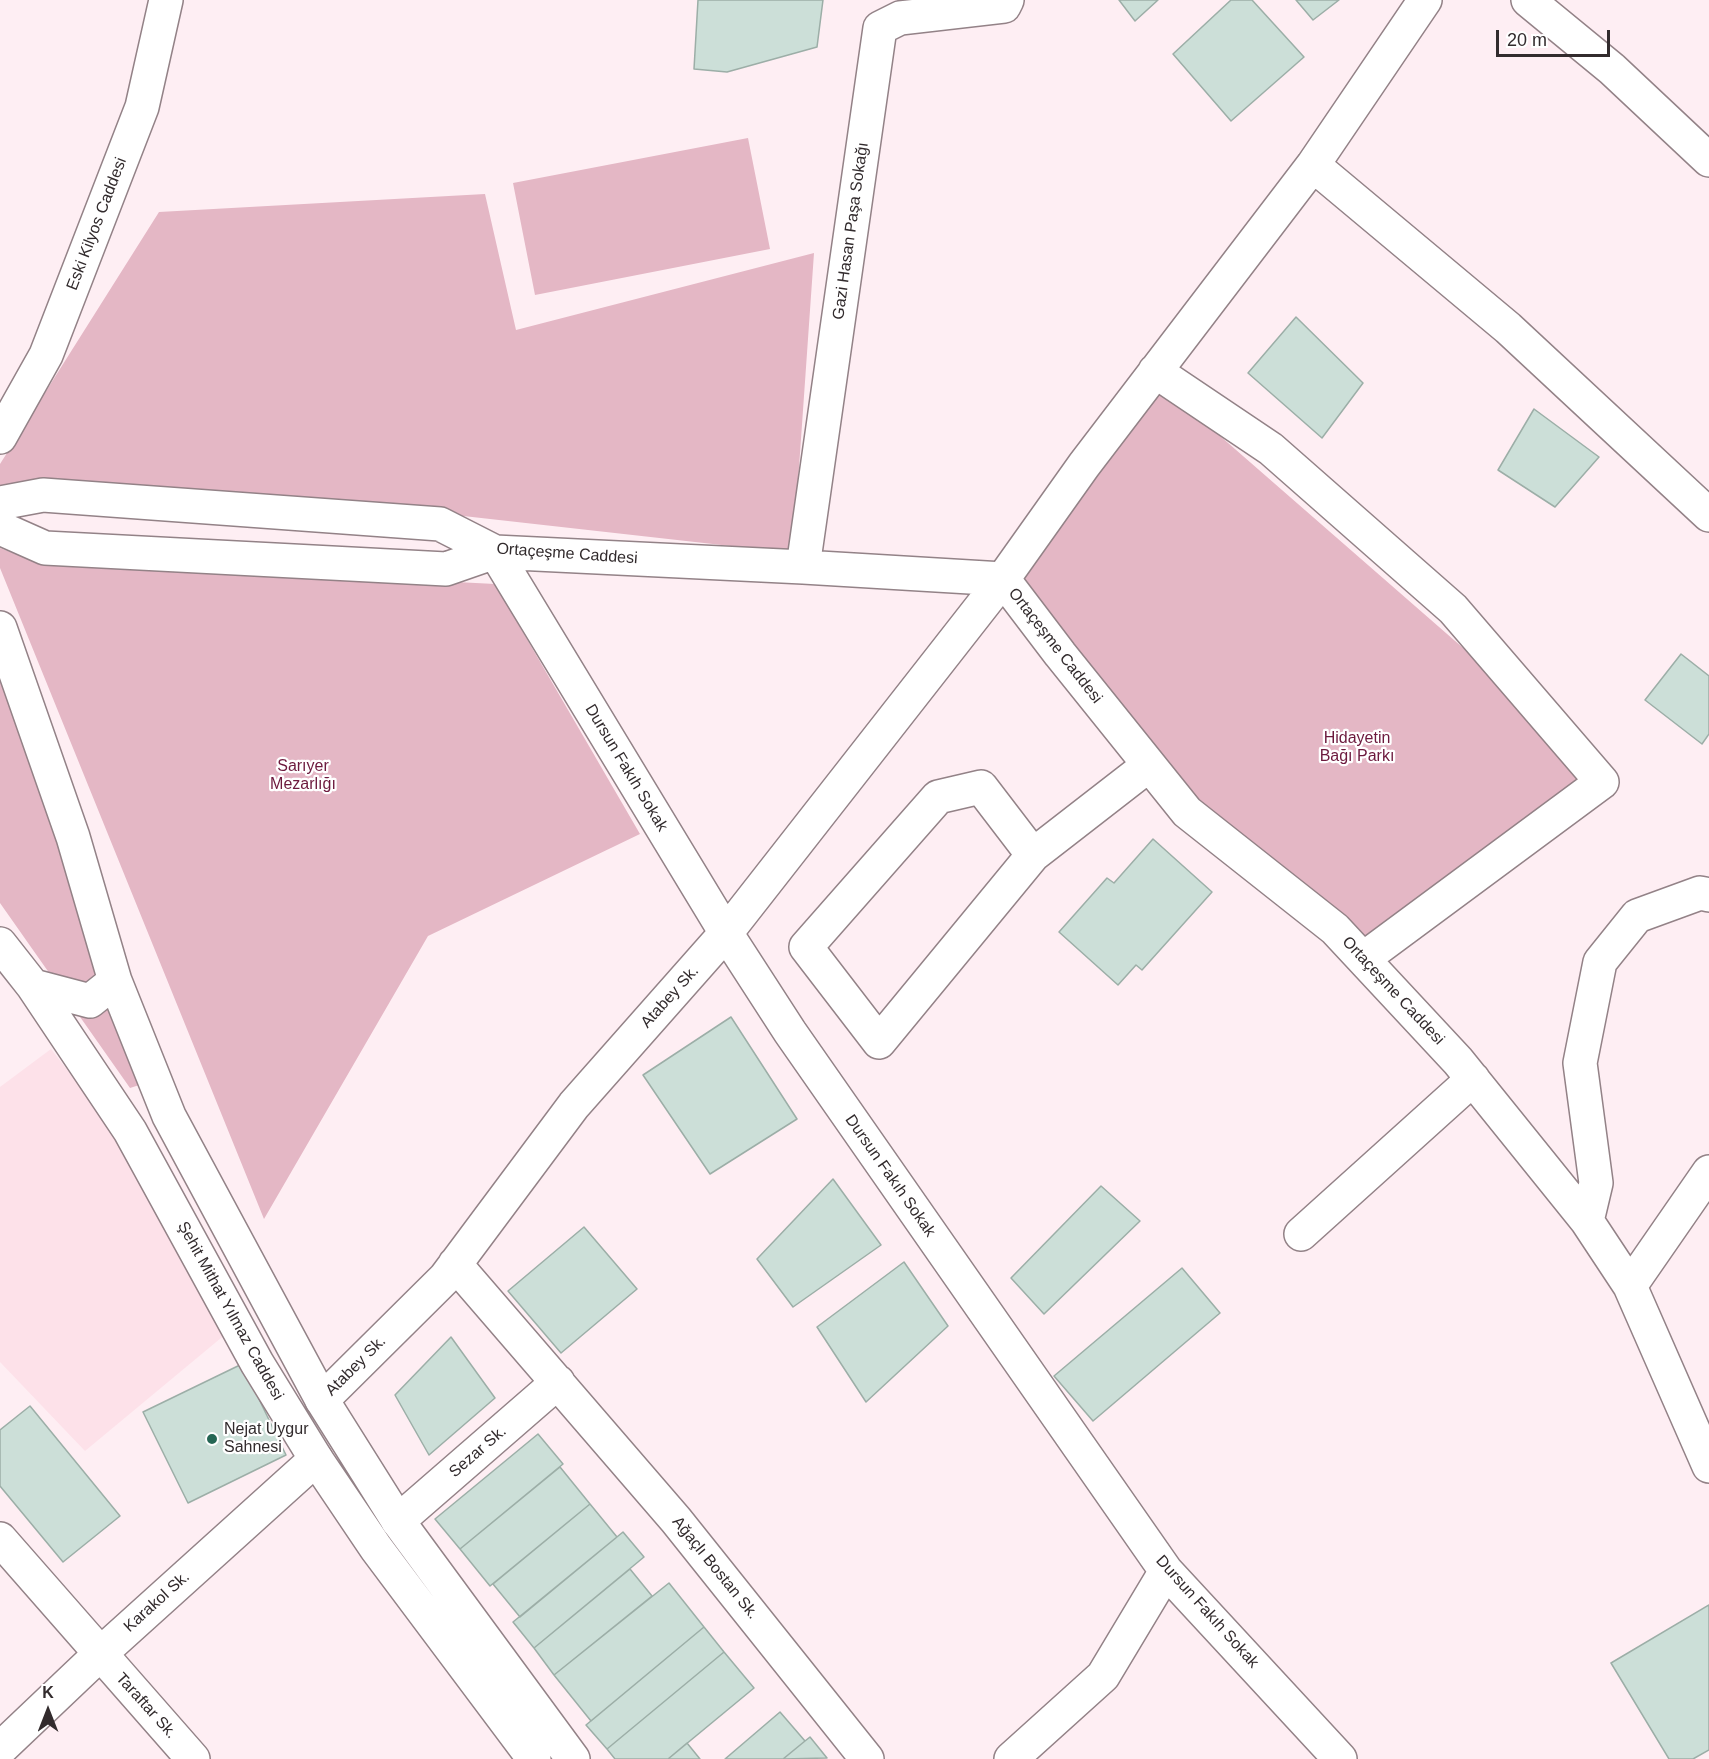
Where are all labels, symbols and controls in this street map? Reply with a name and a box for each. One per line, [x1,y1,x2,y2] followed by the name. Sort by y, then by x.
[1499,18,1613,56] scale bar
[1507,30,1547,50] text: 20 m
[829,141,873,321] street label: Gazi Hasan Paşa Sokağı
[63,155,131,293] street label: Eski Kilyos Caddesi
[496,539,638,569] street label: Ortaçeşme Caddesi
[1004,584,1106,708] street label: Ortaçeşme Caddesi
[580,701,672,835] street label: Dursun Fakıh Sokak
[1320,729,1394,767] park label: Hidayetin Bağı Parkı
[270,757,336,795] park label: Sarıyer Mezarlığı
[1338,933,1448,1049] street label: Ortaçeşme Caddesi
[637,962,703,1032] street label: Atabey Sk.
[841,1111,939,1241] street label: Dursun Fakıh Sokak
[173,1218,287,1404] street label: Şehit Mithat Yılmaz Caddesi
[322,1332,390,1400] street label: Atabey Sk.
[224,1420,308,1458] place label: Nejat Uygur Sahnesi
[446,1422,510,1482] street label: Sezar Sk.
[205,1432,219,1446] marker: Nejat Uygur Sahnesi
[668,1513,762,1623] street label: Ağaçlı Bostan Sk.
[1151,1552,1263,1672] street label: Dursun Fakıh Sokak
[120,1567,194,1637] street label: Karakol Sk.
[111,1669,181,1743] street label: Taraftar Sk.
[18,1681,78,1741] north arrow
[42,1684,54,1701] text: K

